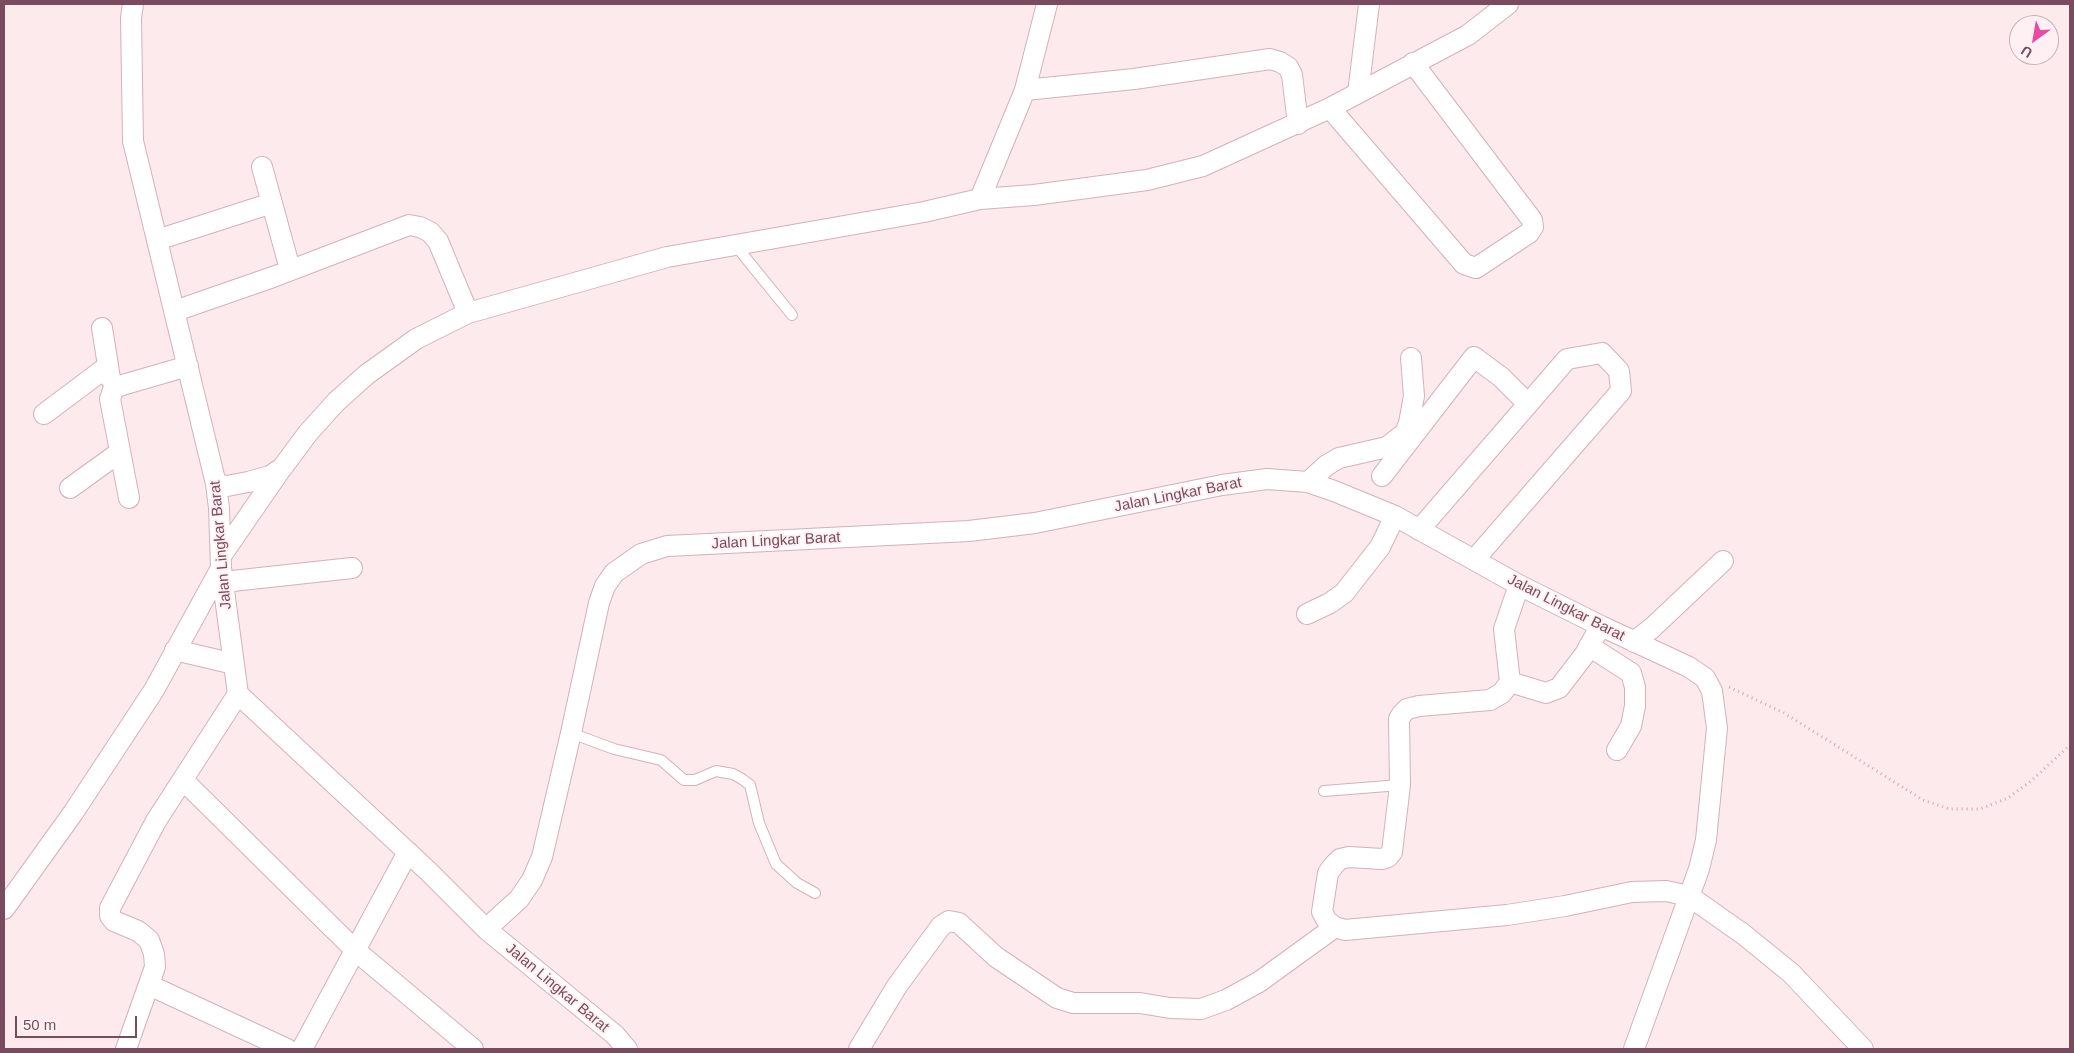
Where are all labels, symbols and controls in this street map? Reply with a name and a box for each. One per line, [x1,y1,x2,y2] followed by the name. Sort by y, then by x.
[2009,15,2059,65] north arrow
[2018,42,2035,61] text: U
[1113,474,1243,516] street label: Jalan Lingkar Barat
[206,480,236,610] street label: Jalan Lingkar Barat
[711,529,841,553] street label: Jalan Lingkar Barat
[1504,571,1628,645] street label: Jalan Lingkar Barat
[502,940,612,1036] street label: Jalan Lingkar Barat
[18,1006,140,1038] scale bar
[23,1016,56,1033] text: 50 m

